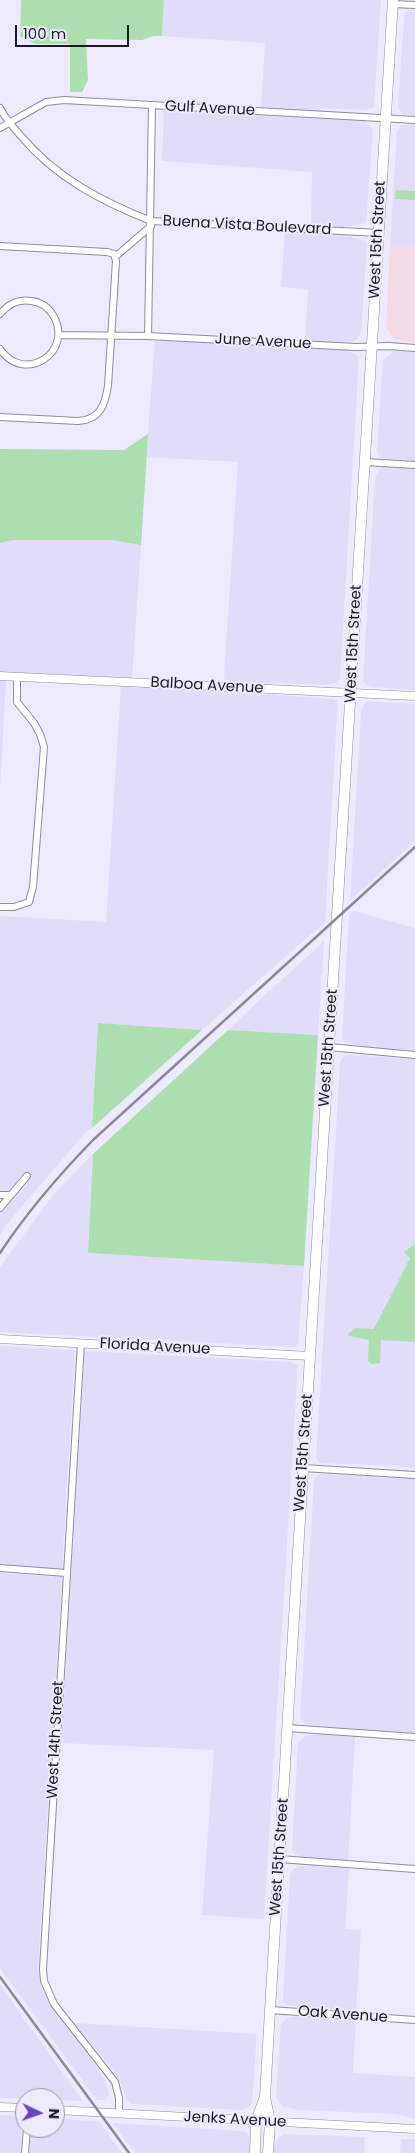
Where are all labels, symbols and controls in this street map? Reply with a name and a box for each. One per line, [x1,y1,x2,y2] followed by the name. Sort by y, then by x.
[18,15,131,47] scale bar
[23,23,66,44] text: 100 m
[164,98,256,120] street label: Gulf Avenue
[366,180,390,300] street label: West 15th Street
[162,213,332,239] street label: Buena Vista Boulevard
[214,330,312,354] street label: June Avenue
[342,584,366,704] street label: West 15th Street
[150,674,264,698] street label: Balboa Avenue
[316,988,342,1108] street label: West 15th Street
[99,1335,211,1359] street label: Florida Avenue
[291,1393,317,1513] street label: West 15th Street
[44,1680,68,1800] street label: West 14th Street
[267,1797,293,1917] street label: West 15th Street
[297,2003,389,2027] street label: Oak Avenue
[15,2088,65,2138] north arrow
[44,2108,64,2120] text: N
[183,2108,287,2132] street label: Jenks Avenue

